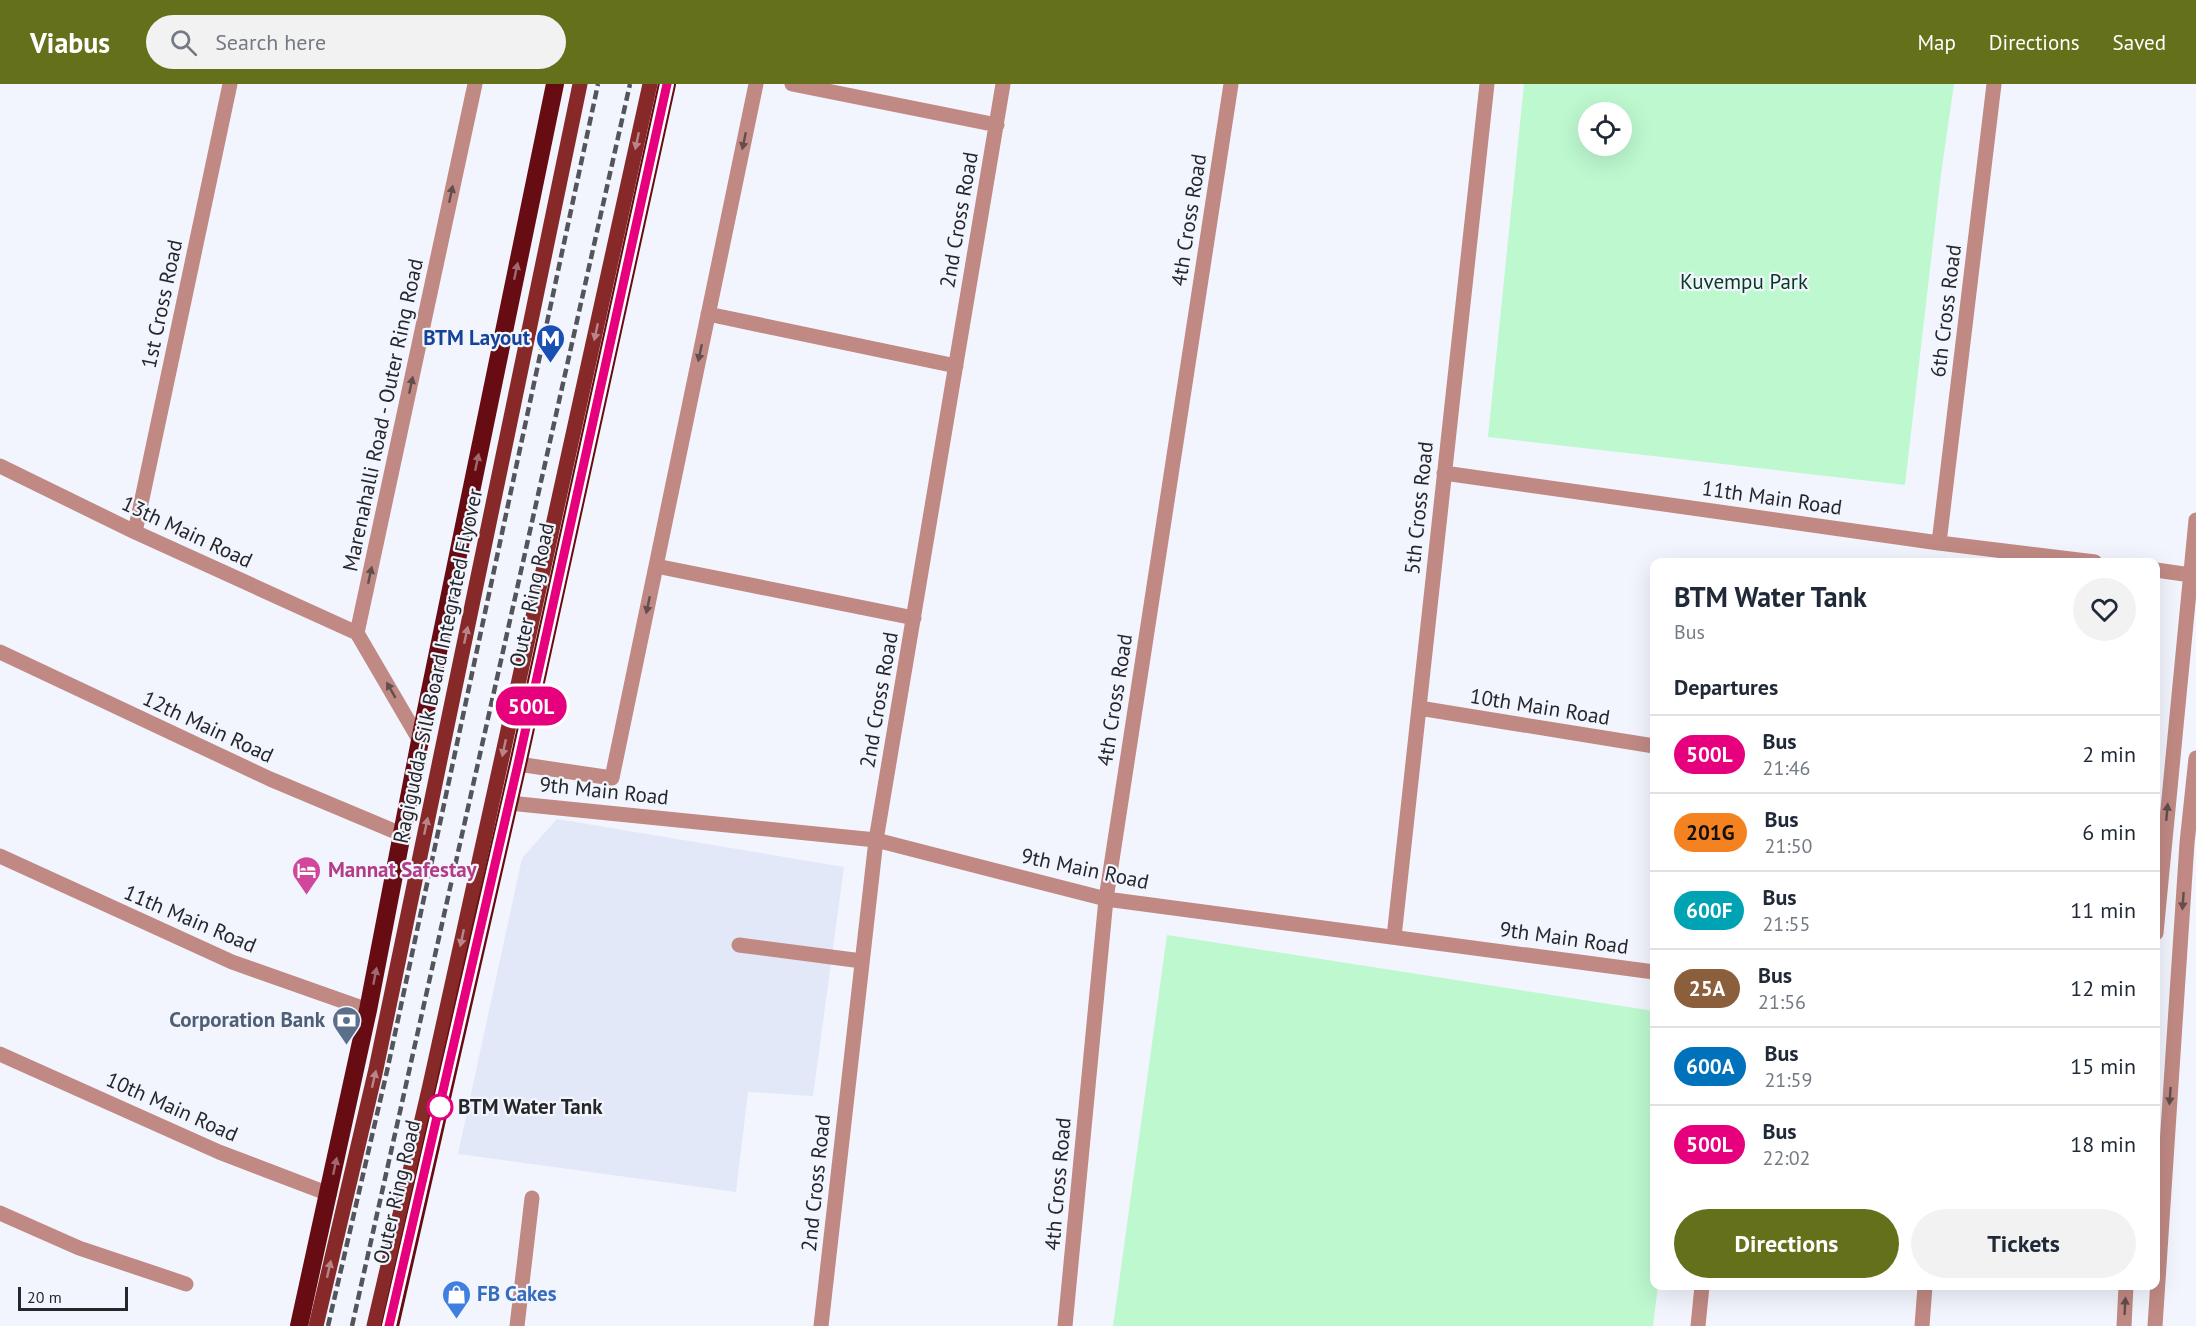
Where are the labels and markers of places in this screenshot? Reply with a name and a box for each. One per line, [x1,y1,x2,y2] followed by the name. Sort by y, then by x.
[535,322,567,364] metro station icon: BTM Layout
[423,324,531,351] place label: BTM Layout
[291,854,323,896] hotel icon: Mannat Safestay
[328,856,478,883] place label: Mannat Safestay
[330,1004,362,1046] bank icon: Corporation Bank
[169,1006,326,1033] place label: Corporation Bank
[458,1093,603,1120] place label: BTM Water Tank
[427,1094,453,1120] marker: BTM Water Tank
[440,1278,472,1320] shop icon: FB Cakes
[477,1280,557,1307] place label: FB Cakes

